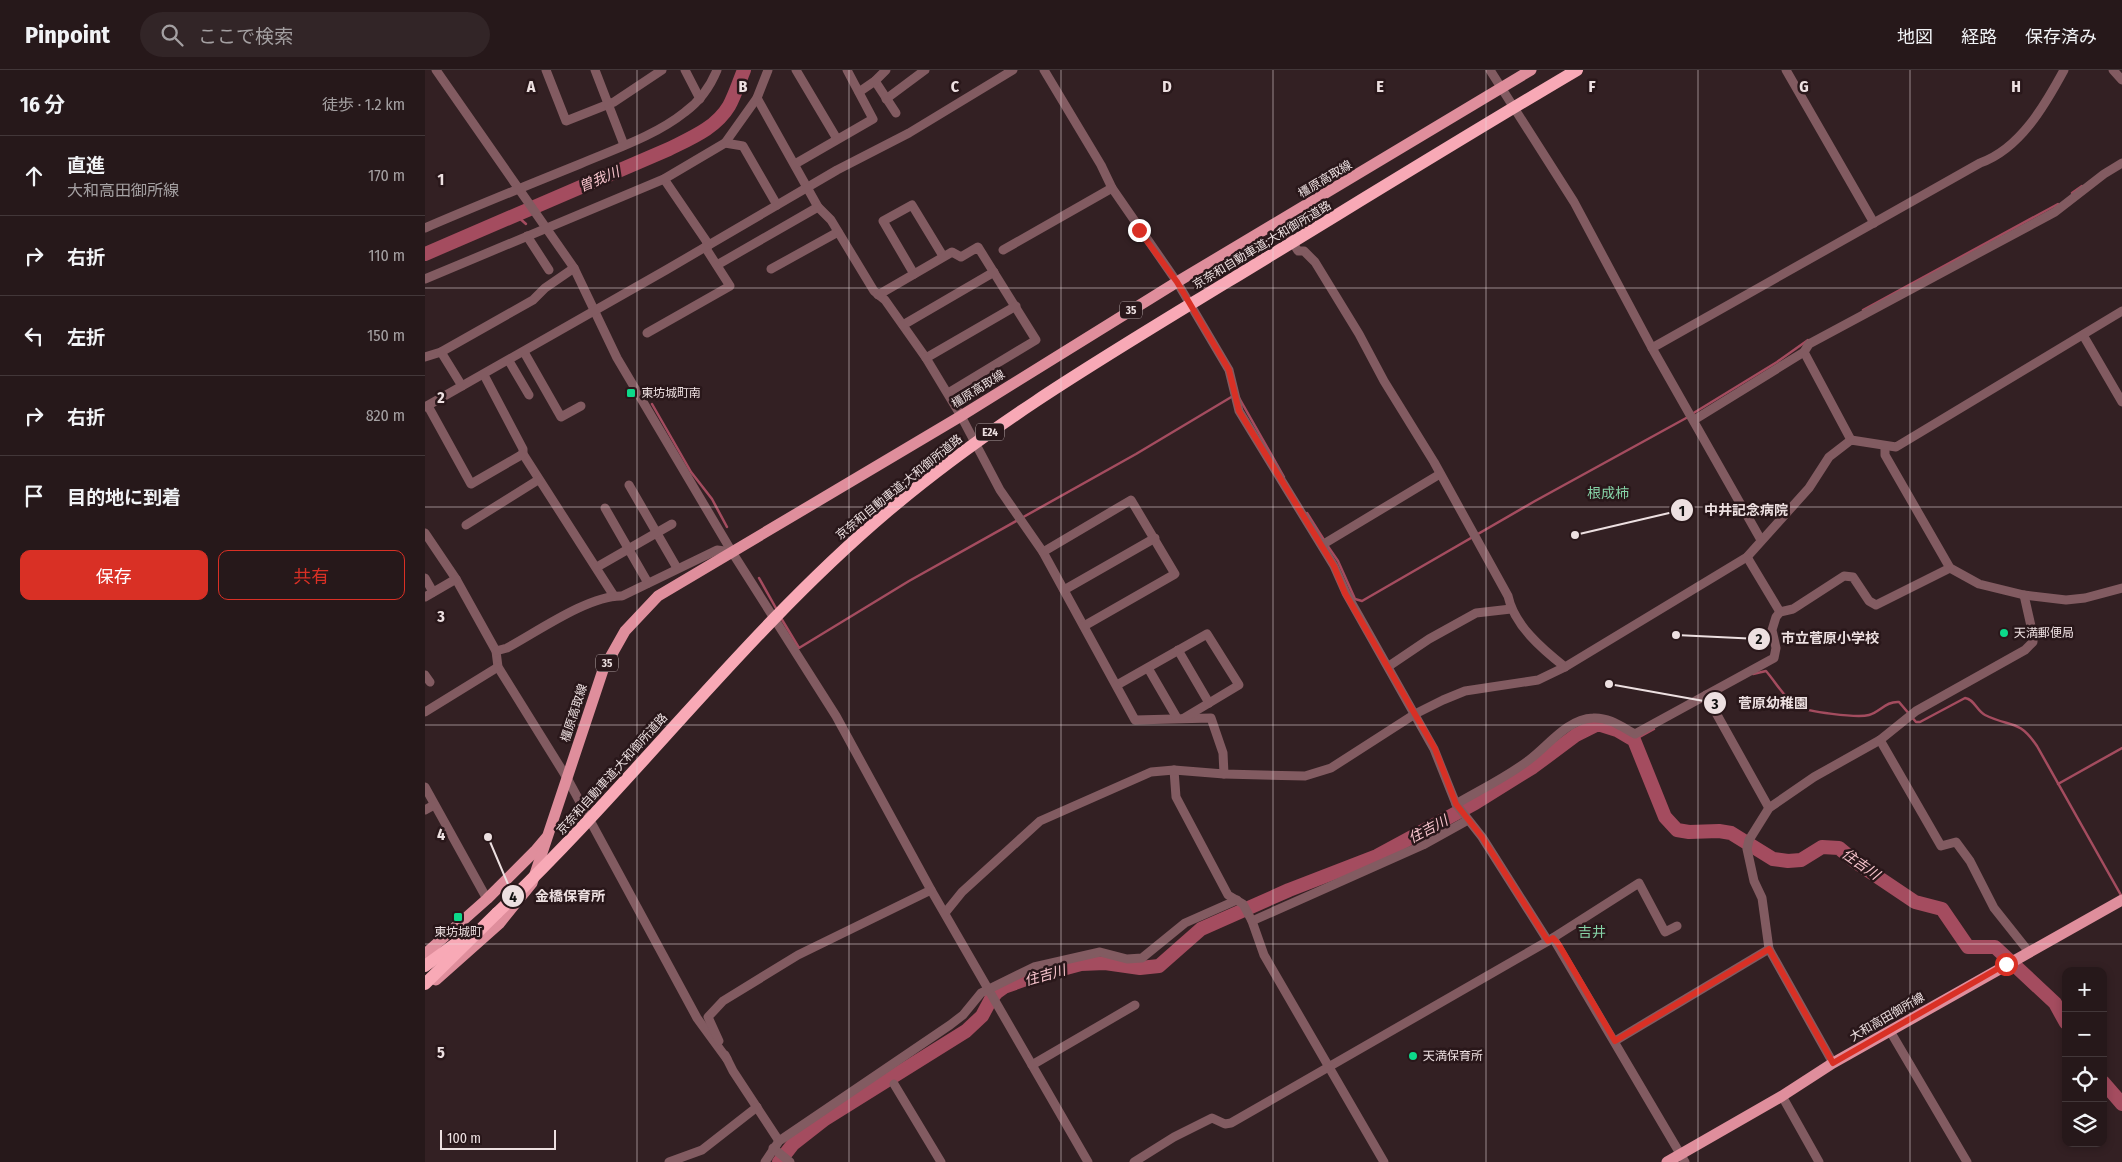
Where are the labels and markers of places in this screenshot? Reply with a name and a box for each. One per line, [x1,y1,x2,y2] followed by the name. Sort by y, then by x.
[641,386,701,400] place label: 東坊城町南
[625,387,637,399] marker: 東坊城町南
[1669,496,1798,525] callout: 中井記念病院
[1746,624,1889,653] callout: 市立菅原小学校
[2014,626,2074,640] place label: 天満郵便局
[1998,627,2010,639] marker: 天満郵便局
[1703,689,1818,718] callout: 菅原幼稚園
[500,882,615,911] callout: 金橋保育所
[452,911,464,923] marker: 東坊城町
[434,925,482,939] place label: 東坊城町
[1423,1049,1483,1063] place label: 天満保育所
[1407,1050,1419,1062] marker: 天満保育所

